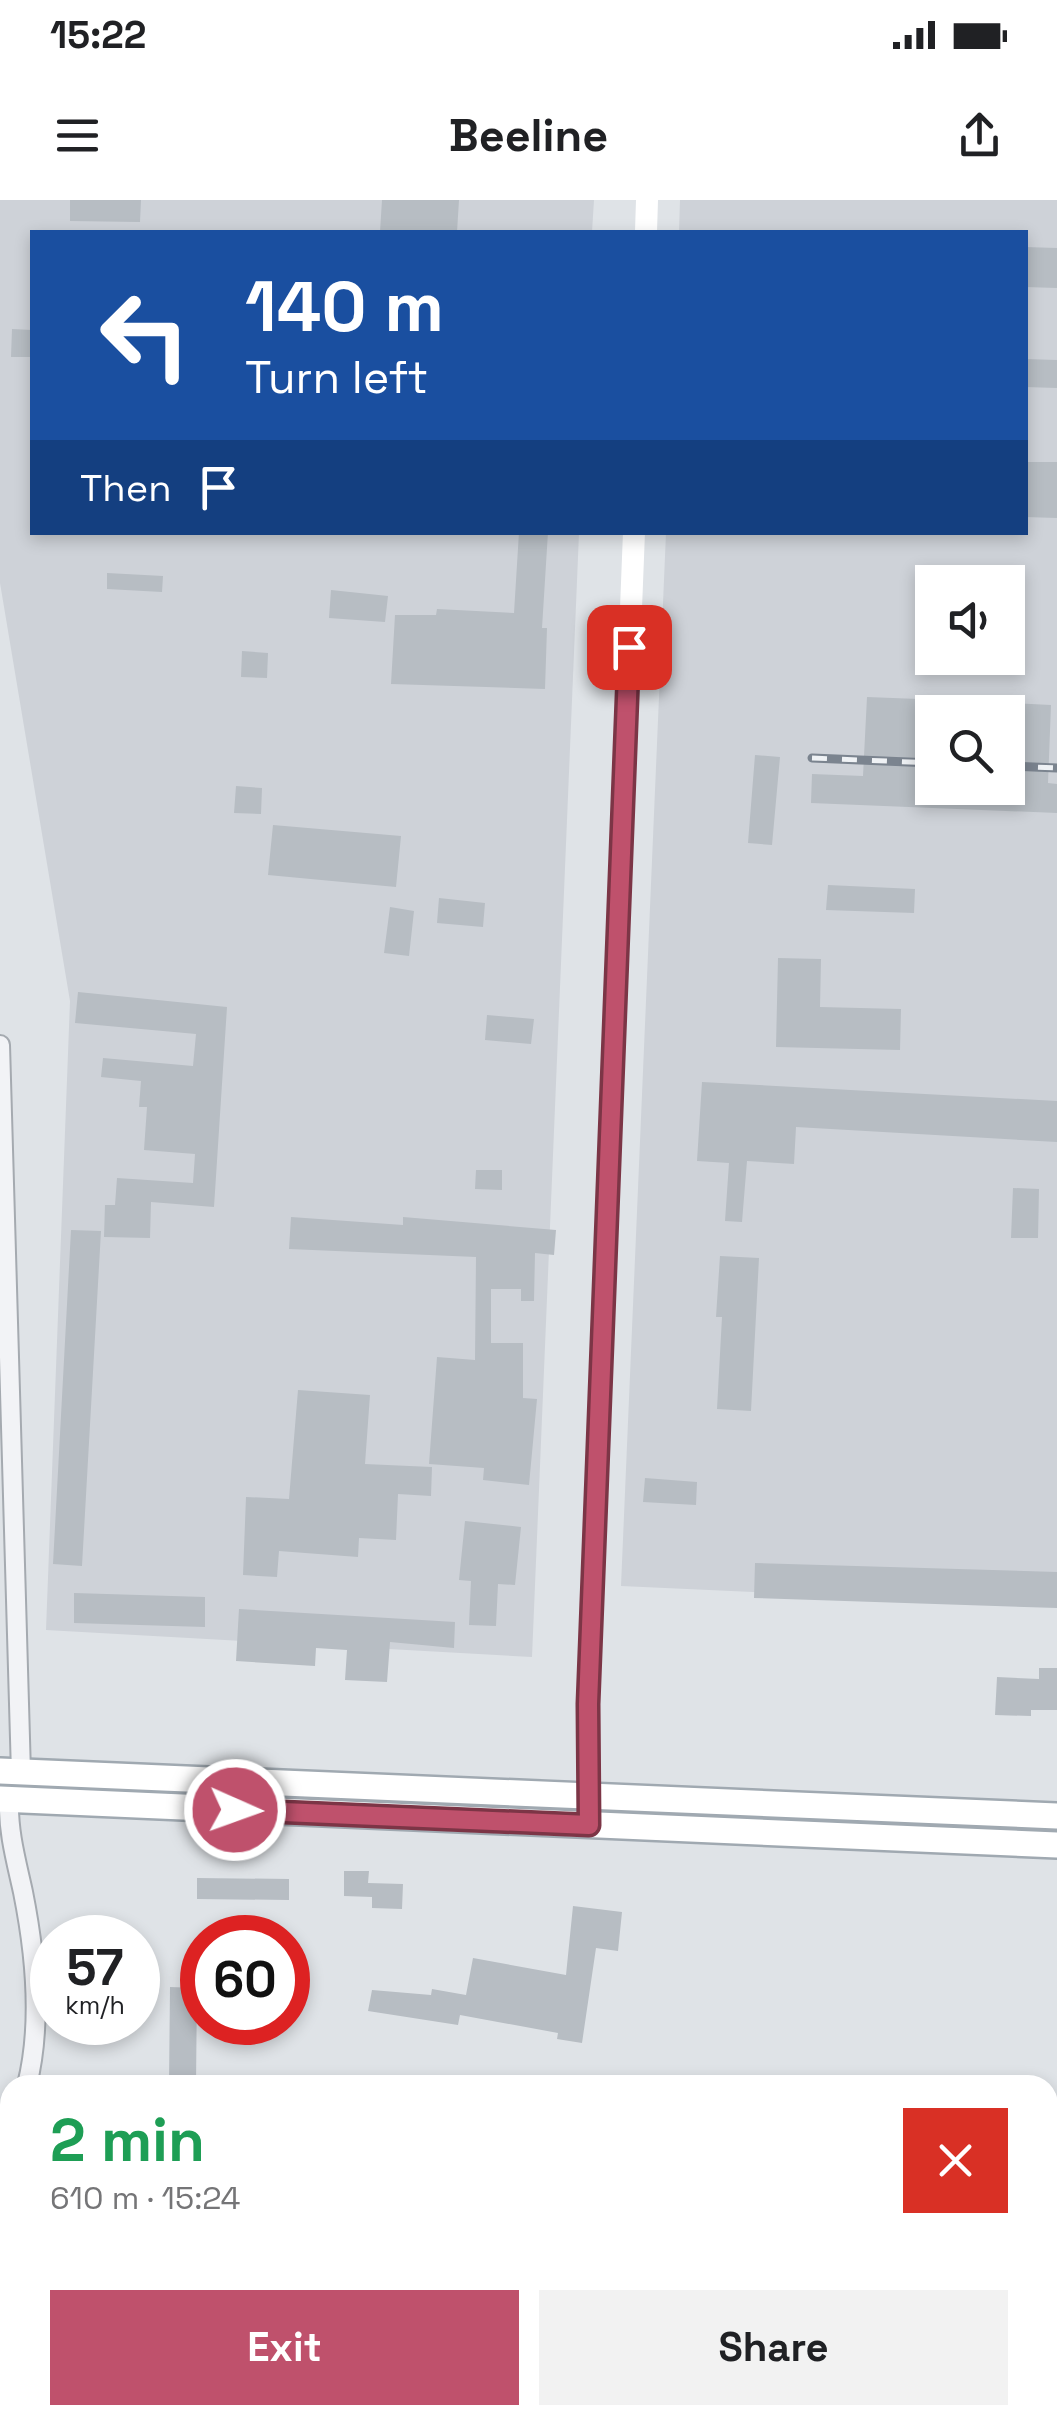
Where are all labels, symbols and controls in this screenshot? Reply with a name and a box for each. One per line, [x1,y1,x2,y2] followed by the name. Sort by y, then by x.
[50,11,146,59] text: 15:22
[449,107,608,164] text: Beeline
[50,108,105,163] icon: menu
[952,108,1007,163] icon: share
[245,262,444,351] text: 140 m
[80,270,210,400] icon: left
[245,349,428,406] text: Turn left
[191,460,246,515] icon: arrive
[80,464,171,512] text: Then
[915,565,1025,805] map controls
[915,565,1025,675] button: sound
[587,605,672,690] pin
[602,620,657,675] icon: arrive
[915,695,1025,805] button: search
[183,1758,287,1862] position arrow
[180,1915,310,2045] speed limit sign: 60
[66,1936,124,2000] text: 57
[65,1989,125,2021] text: km/h
[50,2102,205,2179] text: 2 min
[903,2108,1008,2213] button: close
[50,2178,241,2218] text: 610 m · 15:24
[50,2290,519,2405] button: Exit
[539,2290,1008,2405] button: Share

